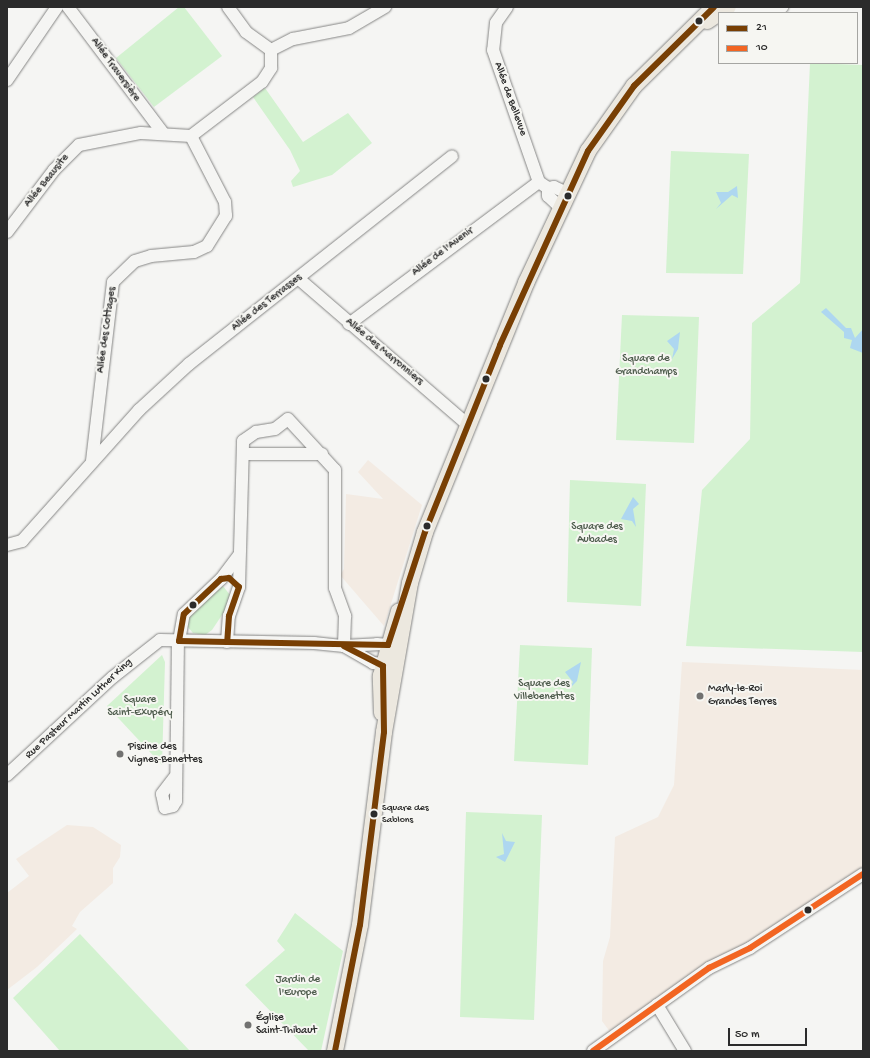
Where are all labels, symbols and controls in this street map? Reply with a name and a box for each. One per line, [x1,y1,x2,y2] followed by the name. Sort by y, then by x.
[718,12,858,64] legend
[694,16,704,26] unlabelled marker
[756,21,767,35] text: 21
[87,36,143,104] street label: Allée Traversière
[756,41,768,55] text: 10
[491,60,529,138] street label: Allée de Bellevue
[22,152,72,210] street label: Allée Beausite
[563,191,573,201] unlabelled marker
[410,225,476,279] street label: Allée de l'Avenir
[229,271,305,335] street label: Allée des Terrasses
[94,286,120,374] street label: Allée des Cottages
[342,316,426,388] street label: Allée des Marronniers
[615,353,677,379] park label: Square de Grandchamps
[481,374,491,384] unlabelled marker
[422,521,432,531] unlabelled marker
[571,521,623,547] park label: Square des Aubades
[188,600,198,610] unlabelled marker
[23,656,135,762] street label: Rue Pasteur Martin Luther King
[514,678,574,704] park label: Square des Villebenettes
[708,683,776,709] place label: Marly-le-Roi Grandes Terres
[695,691,705,701] marker: Marly-le-Roi Grandes Terres
[108,694,172,720] park label: Square Saint-Exupéry
[128,741,202,767] place label: Piscine des Vignes-Benettes
[115,749,125,759] marker: Piscine des Vignes-Benettes
[382,802,429,826] place label: Square des Sablons
[369,809,379,819] marker: Square des Sablons
[803,905,813,915] unlabelled marker
[276,974,320,1000] park label: Jardin de l'Europe
[256,1012,317,1038] place label: Église Saint-Thibaut
[243,1020,253,1030] marker: Église Saint-Thibaut
[730,1020,809,1046] scale bar
[735,1028,760,1042] text: 50 m

